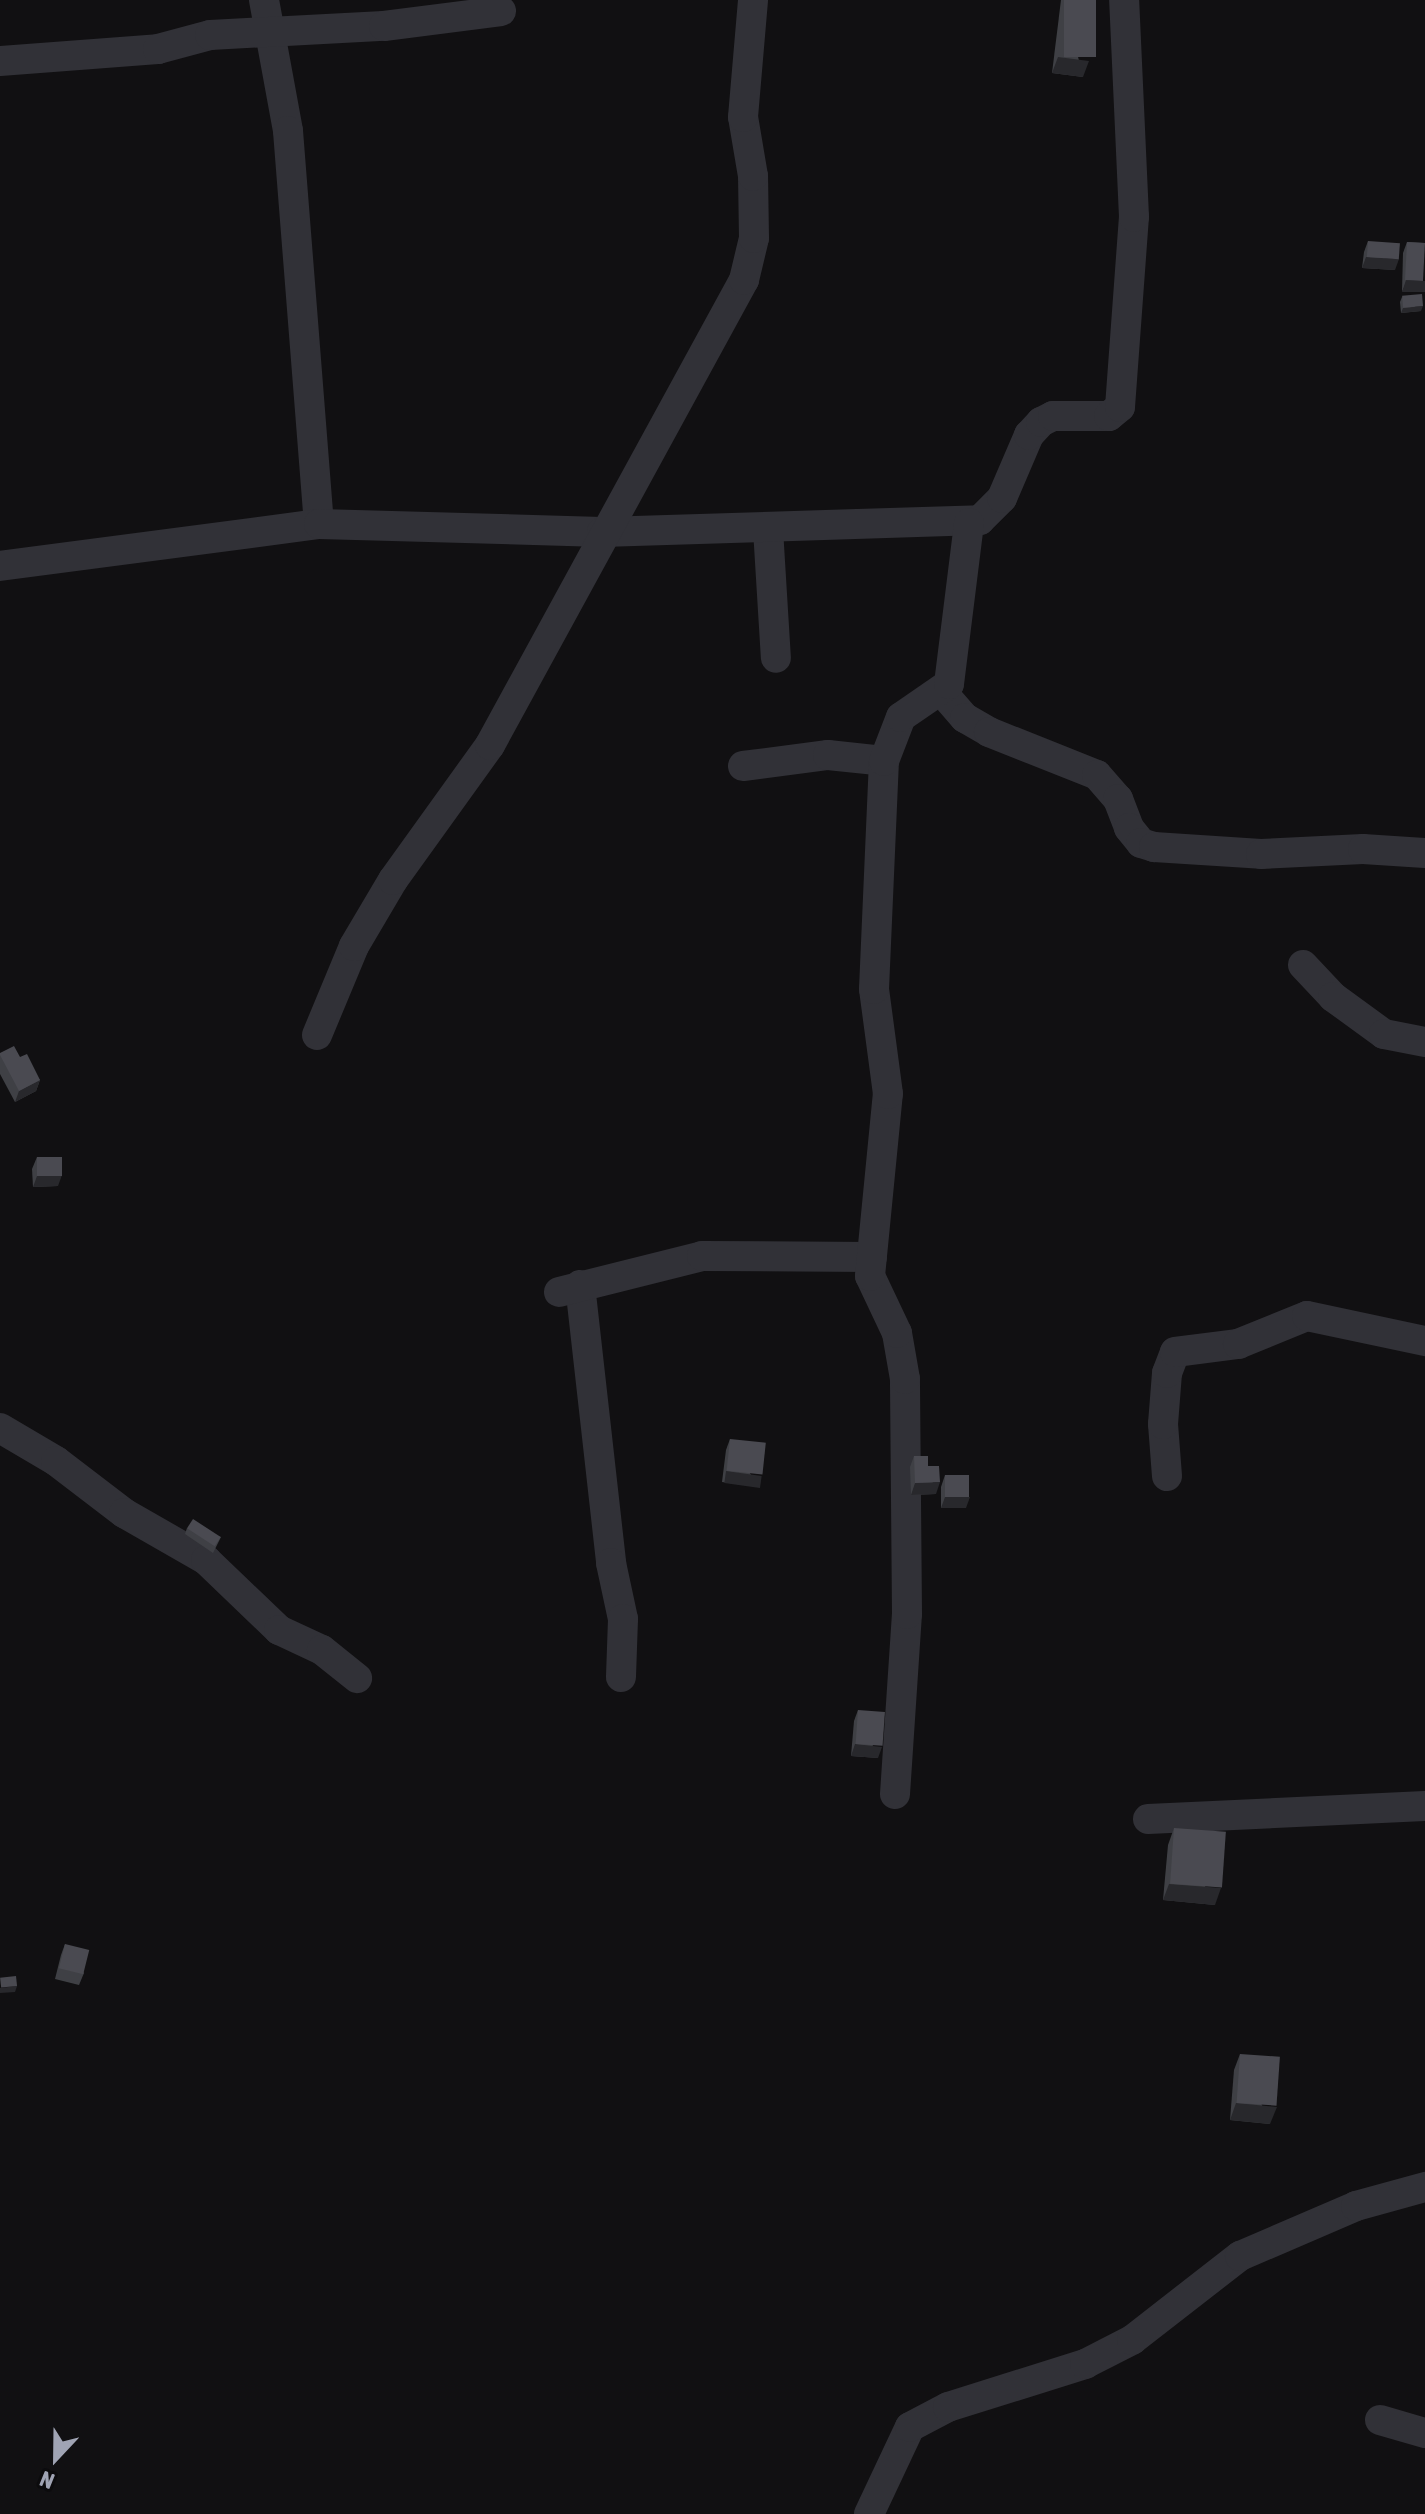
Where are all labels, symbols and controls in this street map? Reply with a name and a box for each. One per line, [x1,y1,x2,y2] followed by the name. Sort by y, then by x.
[16,2418,96,2498] north arrow
[36,2466,58,2495] text: N

